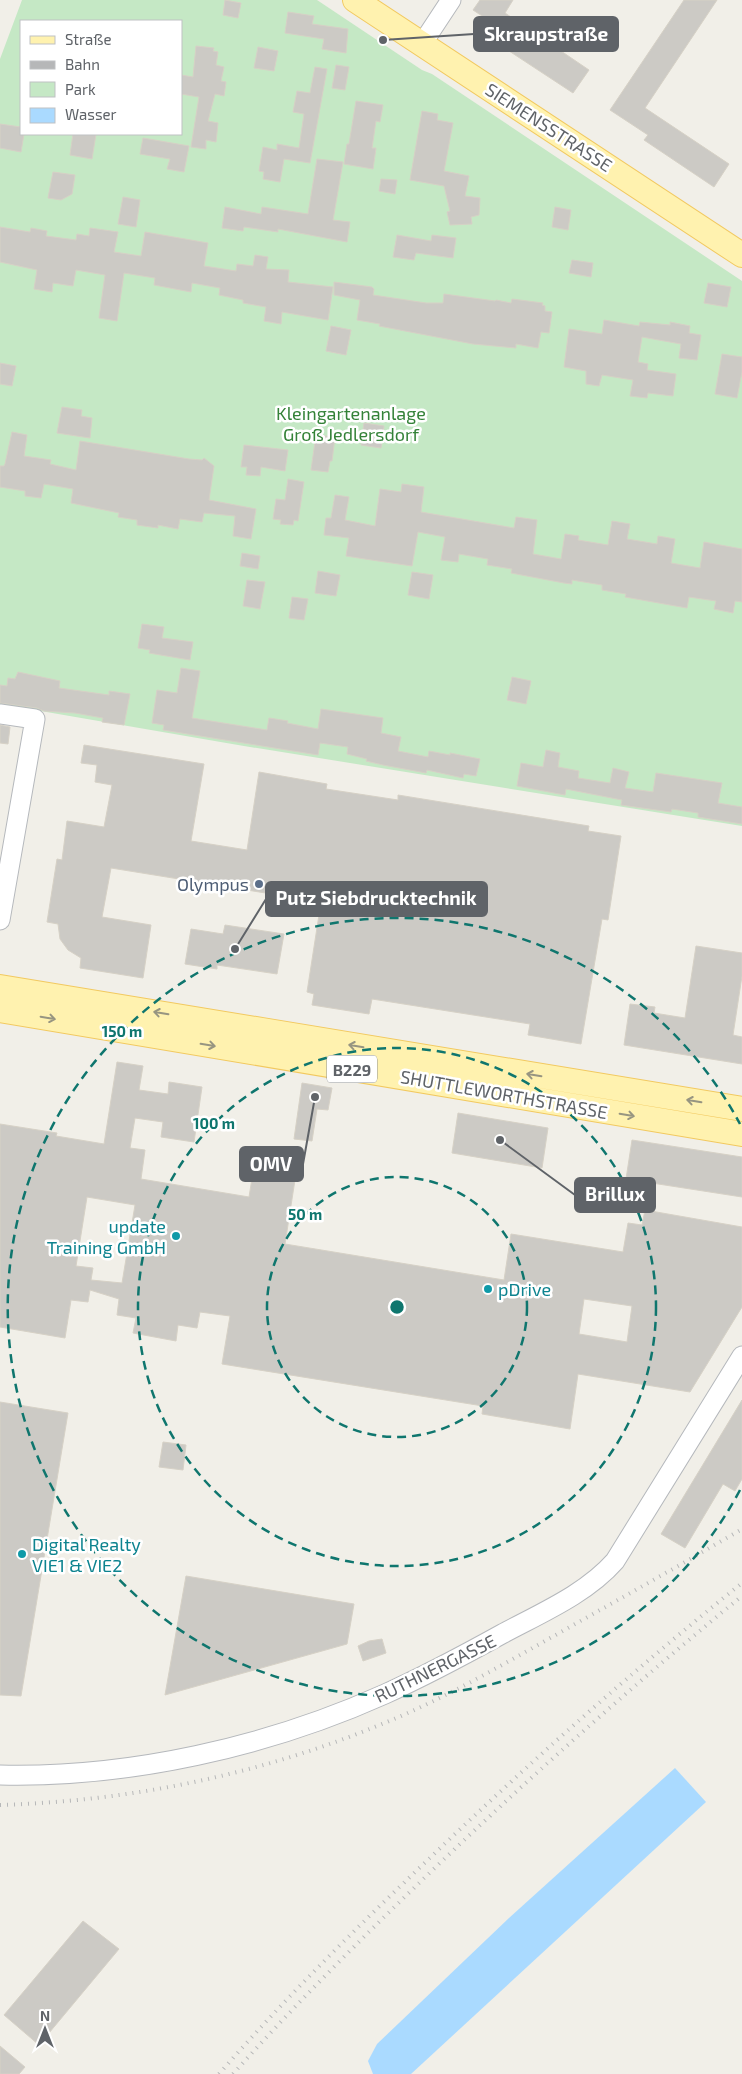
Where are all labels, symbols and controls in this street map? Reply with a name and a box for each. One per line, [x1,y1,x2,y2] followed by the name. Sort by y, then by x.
[474,17,618,51] callout: Skraupstraße
[20,20,182,135] legend
[484,22,608,45] text: Skraupstraße
[65,30,111,48] text: Straße
[65,55,100,73] text: Bahn
[481,78,617,176] street label: SIEMENSSTRASSE
[65,80,96,98] text: Park
[65,105,117,123] text: Wasser
[276,402,426,445] park label: Kleingartenanlage Groß Jedlersdorf
[177,873,249,895] place label: Olympus
[253,878,265,890] marker: Olympus
[266,882,487,916] callout: Putz Siebdrucktechnik
[275,886,477,909] text: Putz Siebdrucktechnik
[153,1008,169,1018] one-way arrow
[40,1013,56,1023] one-way arrow
[102,1022,142,1040] text: 150 m
[200,1040,216,1050] one-way arrow
[348,1040,364,1050] one-way arrow
[327,1056,377,1082] road number: B229
[399,1065,609,1123] street label: SHUTTLEWORTHSTRASSE
[526,1069,542,1079] one-way arrow
[686,1096,702,1106] one-way arrow
[619,1111,635,1121] one-way arrow
[193,1114,235,1132] text: 100 m
[240,1147,303,1181] callout: OMV
[250,1152,293,1175] text: OMV
[575,1178,655,1212] callout: Brillux
[585,1182,645,1205] text: Brillux
[288,1205,322,1223] text: 50 m
[47,1215,166,1258] place label: update Training GmbH
[170,1230,182,1242] marker: update Training GmbH
[498,1278,551,1300] place label: pDrive
[482,1283,494,1295] marker: pDrive
[388,1298,406,1316] centre of rings
[32,1533,141,1576] place label: Digital Realty VIE1 & VIE2
[16,1548,28,1560] marker: Digital Realty VIE1 & VIE2
[371,1629,499,1707] street label: RUTHNERGASSE
[20,2004,70,2054] north arrow
[40,2007,50,2024] text: N

